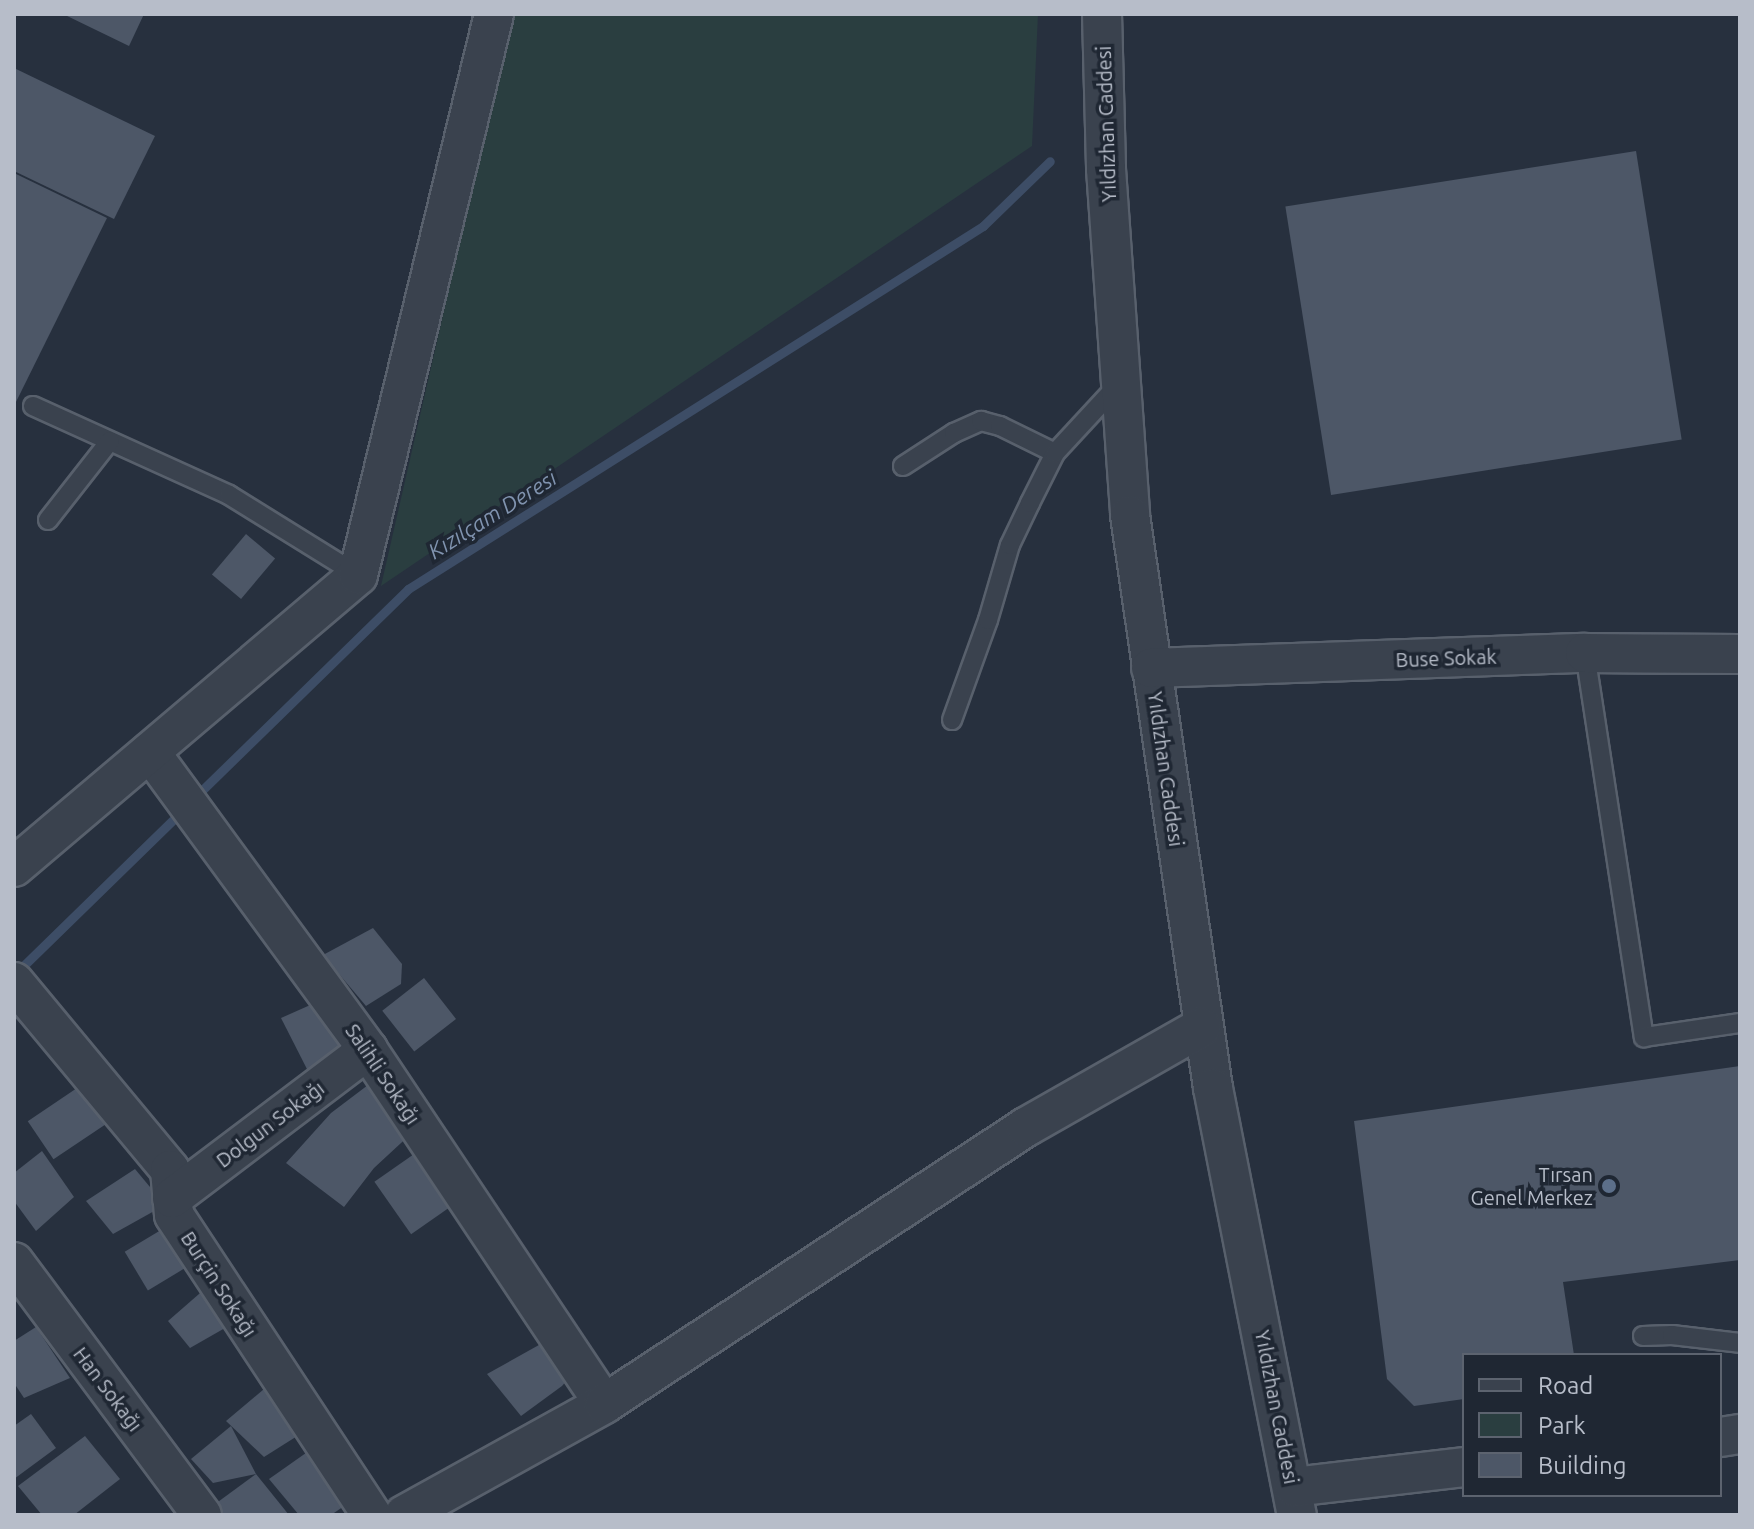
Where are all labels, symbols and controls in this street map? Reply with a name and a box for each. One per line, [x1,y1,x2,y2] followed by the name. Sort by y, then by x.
[1091,45,1121,203] street label: Yıldızhan Caddesi
[423,464,561,564] water label: Kızılçam Deresi
[1395,644,1497,672] street label: Buse Sokak
[1143,690,1189,848] street label: Yıldızhan Caddesi
[341,1019,425,1129] street label: Salihli Sokağı
[211,1076,329,1172] street label: Dolgun Sokağı
[1470,1162,1593,1209] place label: Tırsan Genel Merkez
[1600,1177,1618,1195] marker: Tırsan Genel Merkez
[176,1227,262,1341] street label: Burçin Sokağı
[1250,1328,1304,1486] street label: Yıldızhan Caddesi
[69,1342,147,1436] street label: Han Sokağı
[1462,1353,1722,1497] legend
[1538,1372,1593,1399] text: Road
[1538,1412,1586,1439] text: Park
[1538,1452,1626,1479] text: Building

